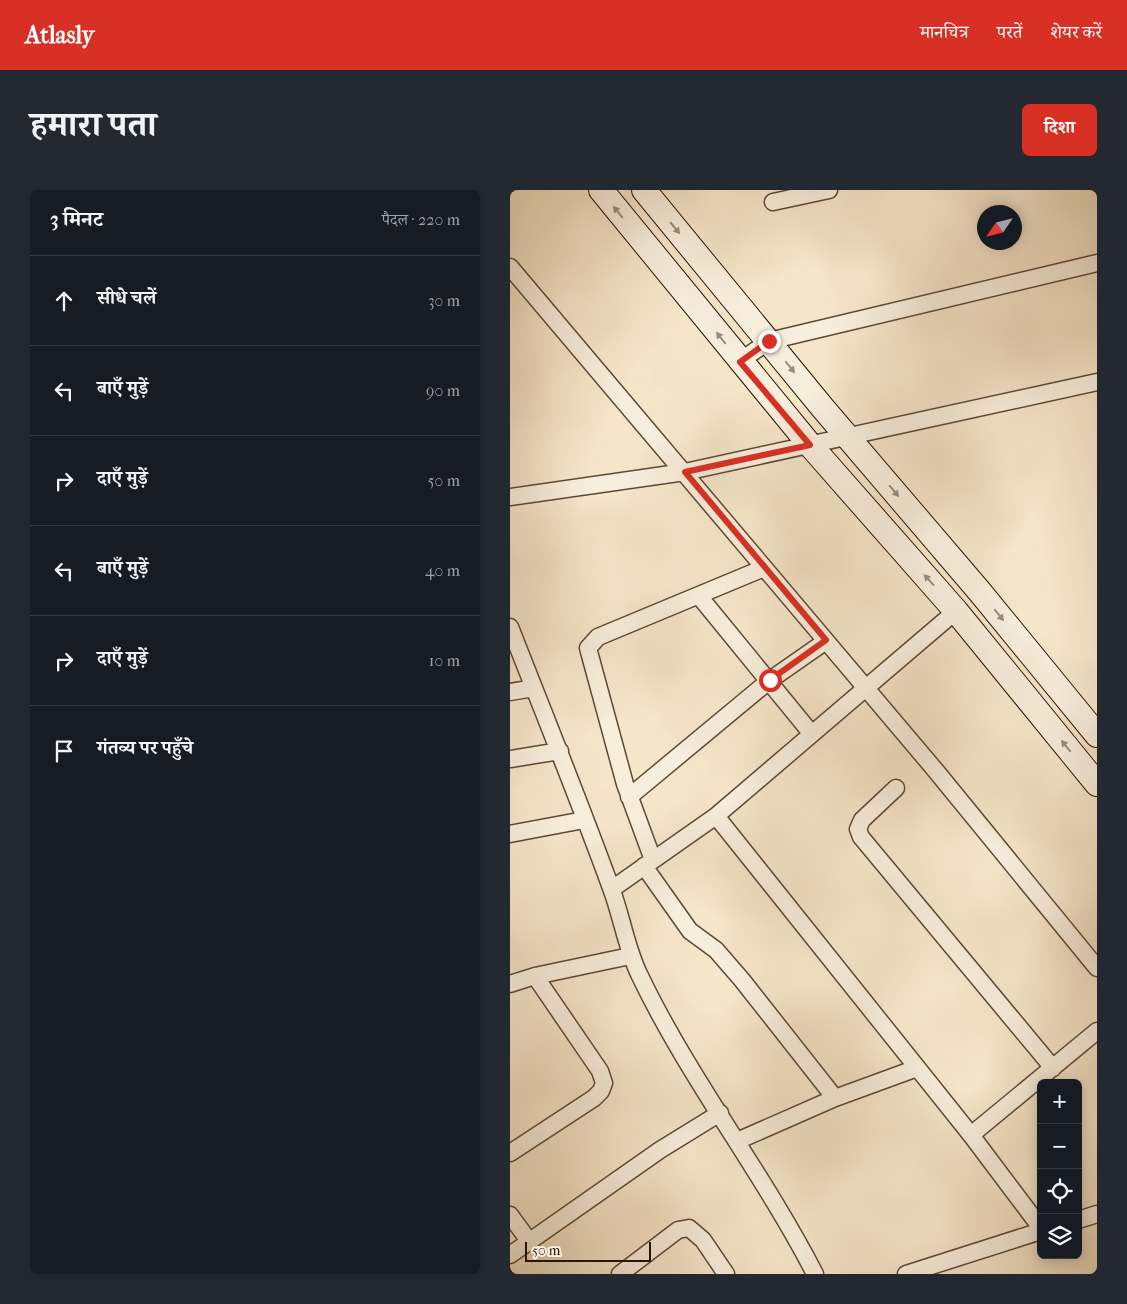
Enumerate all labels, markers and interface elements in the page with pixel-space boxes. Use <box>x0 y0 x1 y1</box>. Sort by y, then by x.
text: Atlasly <box>25 21 94 49</box>
text: मानचित्र <box>920 22 969 43</box>
text: परतें <box>997 22 1022 43</box>
text: शेयर करें <box>1050 22 1102 43</box>
text: हमारा पता <box>30 104 157 145</box>
button: दिशा <box>1022 104 1097 156</box>
north arrow <box>977 205 1022 250</box>
one-way arrow <box>613 206 624 219</box>
text: 3 मिनट <box>50 207 103 231</box>
text: पैदल · 220 m <box>382 210 460 229</box>
one-way arrow <box>670 221 681 234</box>
icon: ahead <box>50 287 78 315</box>
text: सीधे चलें <box>97 287 156 309</box>
text: 30 m <box>428 291 460 310</box>
route end <box>758 330 781 353</box>
one-way arrow <box>715 331 726 344</box>
one-way arrow <box>784 360 795 373</box>
icon: left <box>50 377 78 405</box>
text: बाएँ मुड़ें <box>97 377 148 399</box>
text: 90 m <box>426 381 460 400</box>
icon: right <box>50 467 78 495</box>
text: दाएँ मुड़ें <box>97 467 148 489</box>
text: 50 m <box>428 471 460 490</box>
one-way arrow <box>888 485 899 497</box>
icon: left <box>50 557 78 585</box>
text: बाएँ मुड़ें <box>97 557 148 579</box>
text: 40 m <box>425 561 460 580</box>
one-way arrow <box>923 575 935 587</box>
one-way arrow <box>993 608 1004 621</box>
icon: right <box>50 647 78 675</box>
text: दाएँ मुड़ें <box>97 647 148 669</box>
text: 10 m <box>429 651 460 670</box>
route start <box>759 669 782 692</box>
icon: arrive <box>50 737 78 765</box>
text: गंतव्य पर पहुँचे <box>97 737 193 759</box>
one-way arrow <box>1061 740 1072 753</box>
map controls <box>1037 1079 1082 1259</box>
button: + <box>1037 1079 1082 1124</box>
button: − <box>1037 1124 1082 1169</box>
button: locate <box>1037 1169 1082 1214</box>
button: layers <box>1037 1214 1082 1259</box>
scale bar <box>525 1239 651 1262</box>
text: 50 m <box>532 1242 560 1259</box>

